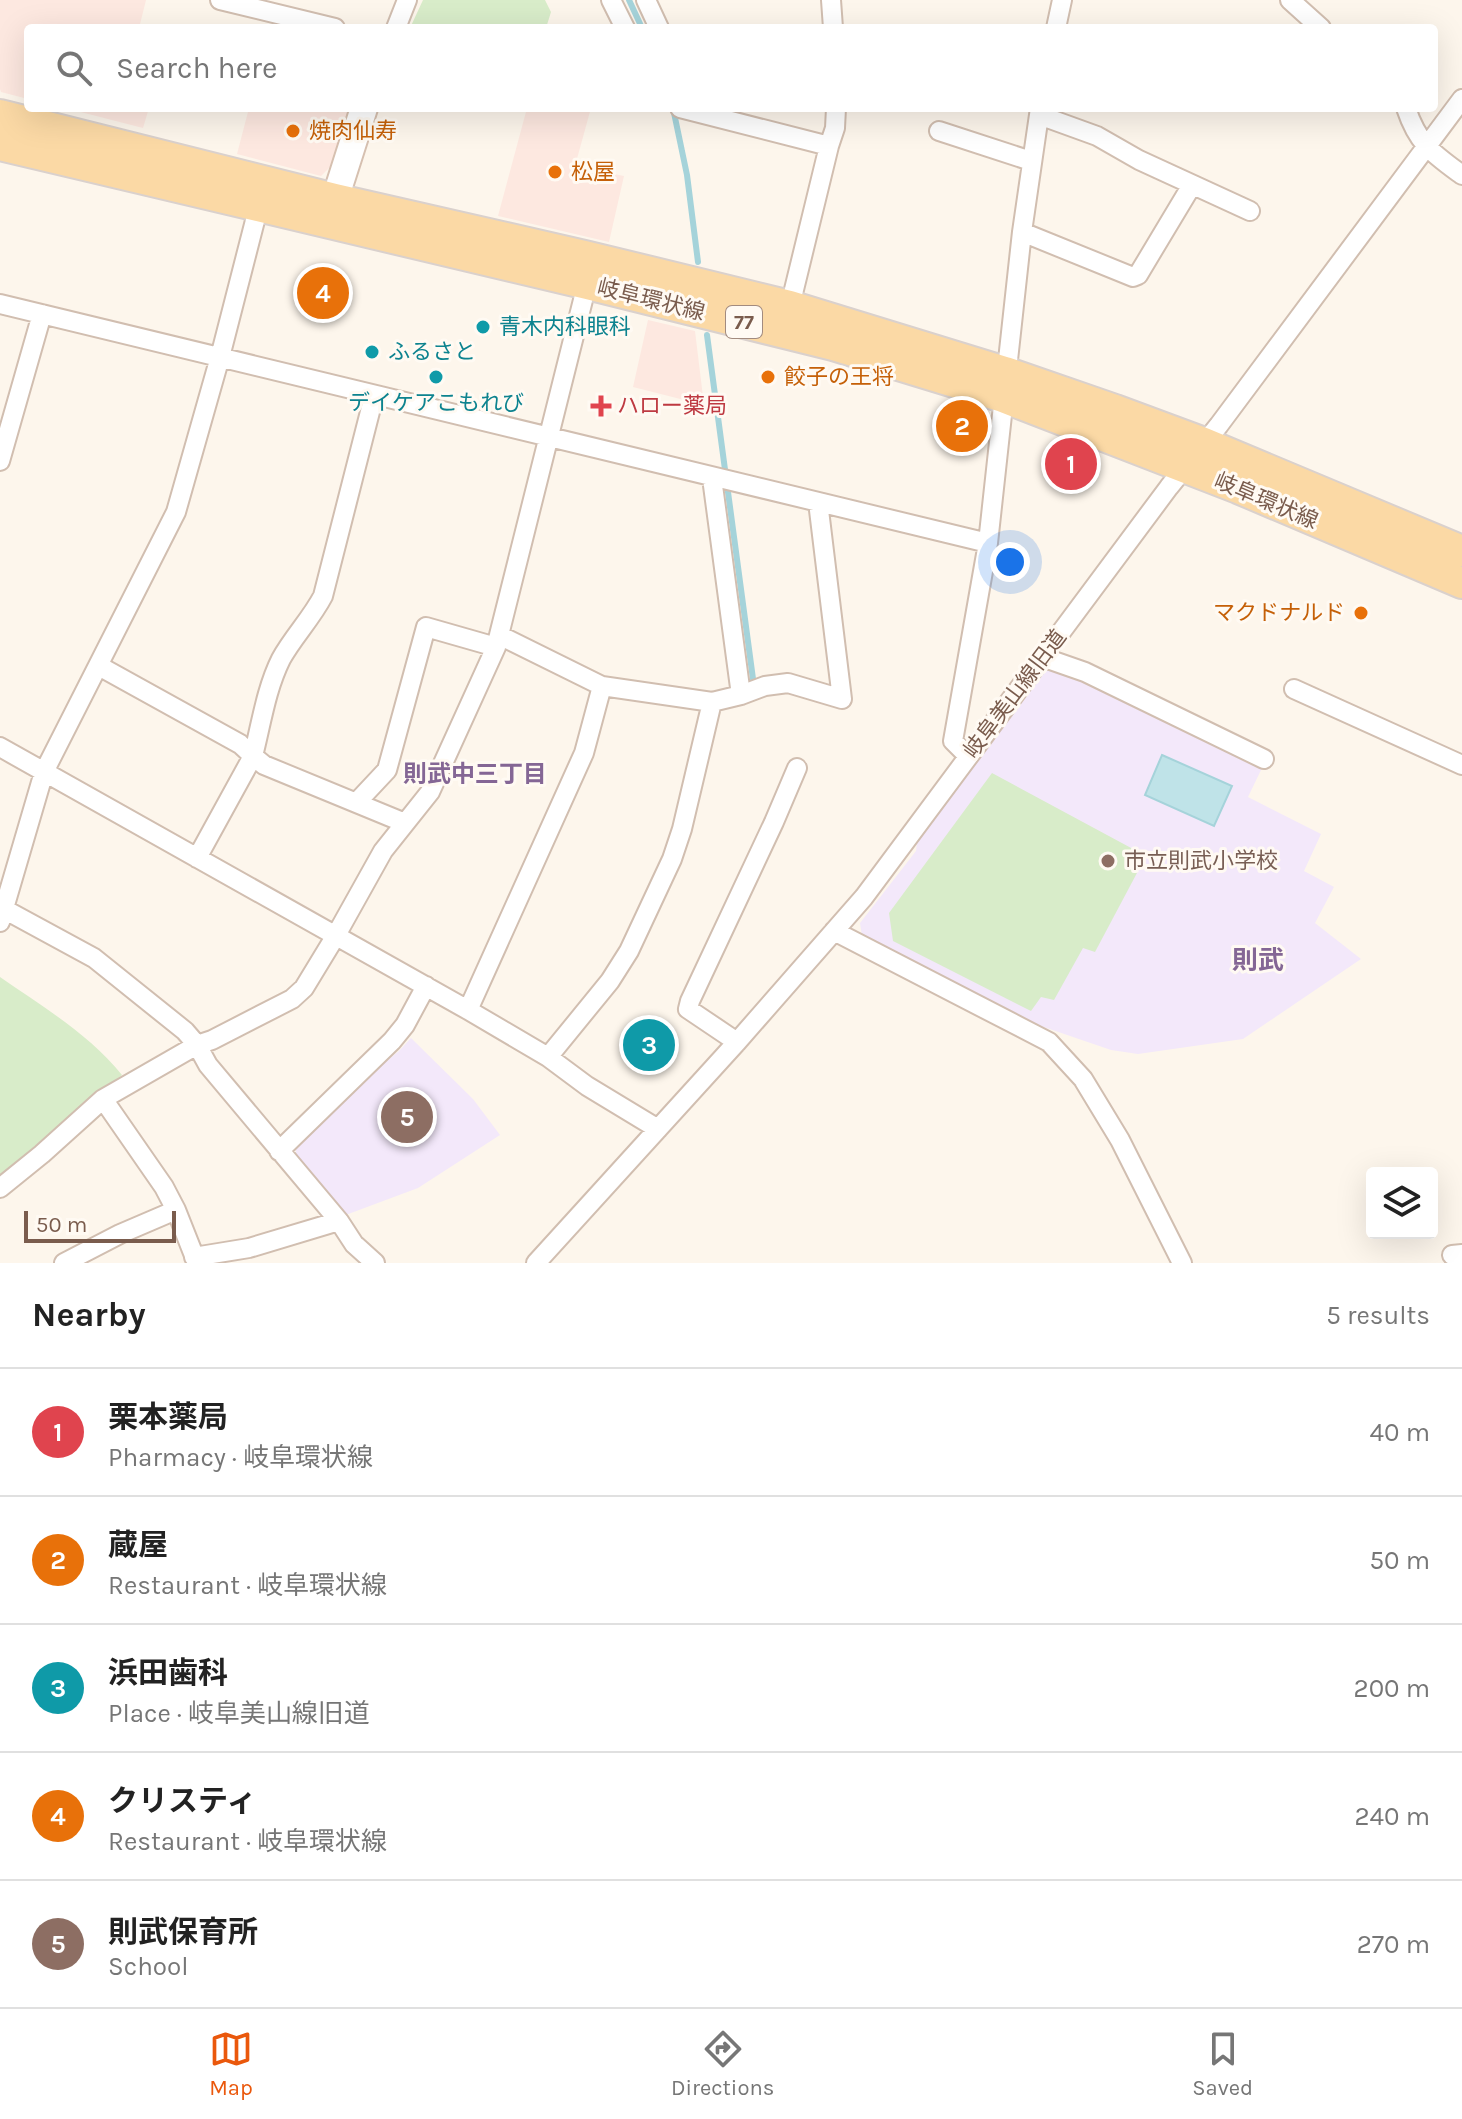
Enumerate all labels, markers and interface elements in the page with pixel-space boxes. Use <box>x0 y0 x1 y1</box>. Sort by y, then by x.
search box <box>24 24 1438 112</box>
icon: search <box>52 46 96 90</box>
text: Search here <box>116 50 277 86</box>
place label: 焼肉仙寿 <box>309 118 397 144</box>
marker: 焼肉仙寿 <box>284 122 302 140</box>
place label: 松屋 <box>571 159 615 185</box>
marker: 松屋 <box>546 163 564 181</box>
pin: 4 <box>297 263 349 323</box>
street label: 岐阜環状線 <box>594 274 708 326</box>
road number: 77 <box>726 306 762 338</box>
place label: 青木内科眼科 <box>499 314 631 340</box>
marker: 青木内科眼科 <box>474 318 492 336</box>
place label: ふるさと <box>388 339 476 365</box>
marker: ふるさと <box>363 343 381 361</box>
place label: 餃子の王将 <box>784 364 894 390</box>
marker: デイケアこもれび <box>427 368 445 386</box>
marker: 餃子の王将 <box>759 368 777 386</box>
place label: デイケアこもれび <box>348 390 524 416</box>
place label: ハロー薬局 <box>617 393 727 419</box>
pin: 2 <box>936 396 988 456</box>
marker: ハロー薬局 <box>592 397 610 415</box>
pin: 1 <box>1045 434 1097 494</box>
street label: 岐阜環状線 <box>1210 468 1322 534</box>
your location <box>990 542 1030 582</box>
place label: マクドナルド <box>1213 600 1345 626</box>
marker: マクドナルド <box>1352 604 1370 622</box>
street label: 岐阜美山線旧道 <box>958 625 1072 763</box>
district label: 則武中三丁目 <box>403 760 547 788</box>
place label: 市立則武小学校 <box>1124 848 1278 874</box>
marker: 市立則武小学校 <box>1099 852 1117 870</box>
district label: 則武 <box>1232 945 1284 976</box>
pin: 3 <box>623 1015 675 1075</box>
pin: 5 <box>381 1087 433 1147</box>
map controls <box>1366 1167 1438 1239</box>
button: layers <box>1366 1167 1438 1239</box>
scale bar <box>24 1207 176 1243</box>
text: 50 m <box>36 1212 87 1238</box>
text: Nearby <box>32 1295 146 1335</box>
text: 5 results <box>1326 1300 1430 1331</box>
text: 栗本薬局 <box>108 1399 228 1435</box>
text: 1 <box>53 1417 63 1448</box>
text: 40 m <box>1370 1417 1430 1448</box>
text: Pharmacy · 岐阜環状線 <box>108 1442 373 1473</box>
text: 蔵屋 <box>108 1527 168 1563</box>
text: 2 <box>50 1545 66 1576</box>
text: 50 m <box>1369 1545 1430 1576</box>
text: Restaurant · 岐阜環状線 <box>108 1570 387 1601</box>
text: 浜田歯科 <box>108 1655 228 1691</box>
text: 3 <box>50 1673 66 1704</box>
text: 200 m <box>1354 1673 1430 1704</box>
text: Place · 岐阜美山線旧道 <box>108 1698 370 1729</box>
text: クリスティ <box>108 1783 256 1819</box>
text: 4 <box>50 1801 66 1832</box>
text: 240 m <box>1354 1801 1430 1832</box>
text: Restaurant · 岐阜環状線 <box>108 1826 387 1857</box>
text: 則武保育所 <box>108 1914 258 1950</box>
text: 5 <box>50 1929 66 1960</box>
text: 270 m <box>1357 1929 1430 1960</box>
text: School <box>108 1951 189 1982</box>
tab: Map <box>209 2027 253 2101</box>
tab: Directions <box>671 2027 774 2101</box>
tab: Saved <box>1192 2027 1253 2101</box>

